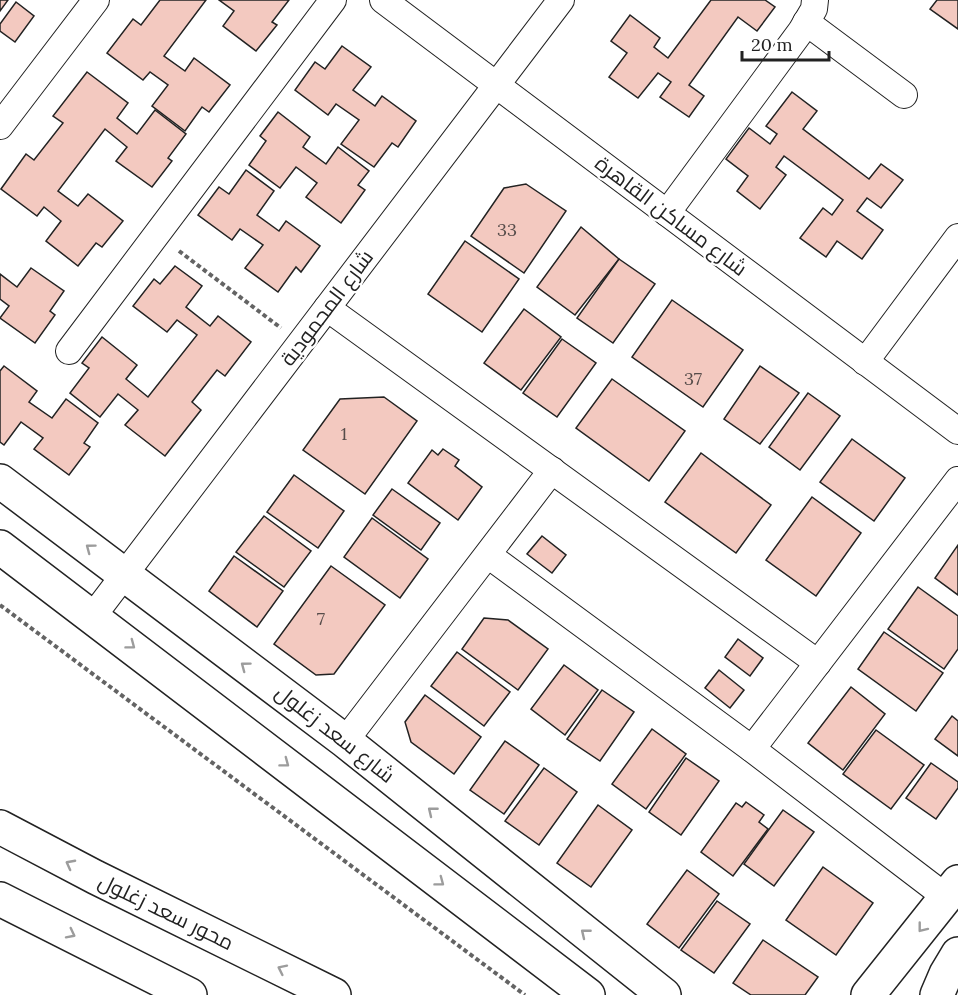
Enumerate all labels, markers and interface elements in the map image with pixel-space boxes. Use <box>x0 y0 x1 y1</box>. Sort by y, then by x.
scale bar <box>742 24 829 62</box>
text: 20 m <box>751 33 793 56</box>
street label: شارع مساكن القاهرة <box>589 150 753 282</box>
house number: 33 <box>497 218 517 241</box>
street label: شارع المحمودية <box>274 244 380 372</box>
house number: 37 <box>684 367 702 390</box>
house number: 1 <box>341 422 347 445</box>
one-way arrow <box>86 544 97 555</box>
house number: 7 <box>317 607 325 630</box>
one-way arrow <box>124 637 135 648</box>
one-way arrow <box>241 662 252 673</box>
street label: شارع سعد زغلول <box>270 679 400 789</box>
one-way arrow <box>279 756 290 767</box>
one-way arrow <box>428 808 439 819</box>
one-way arrow <box>65 859 76 871</box>
street label: محور سعد زغلول <box>94 867 238 956</box>
one-way arrow <box>434 875 445 886</box>
one-way arrow <box>918 921 929 932</box>
one-way arrow <box>65 927 76 939</box>
one-way arrow <box>581 929 592 940</box>
one-way arrow <box>277 964 288 976</box>

